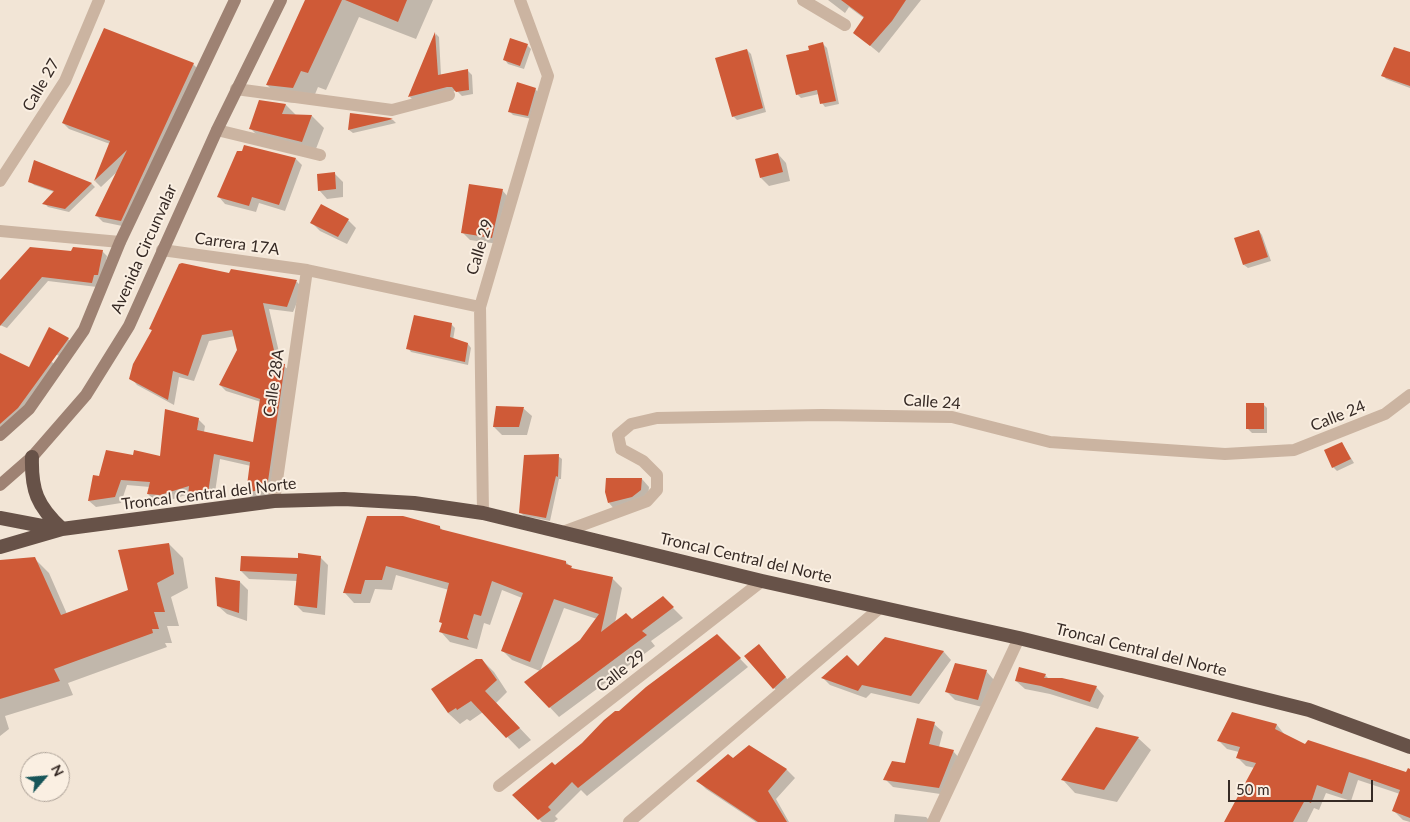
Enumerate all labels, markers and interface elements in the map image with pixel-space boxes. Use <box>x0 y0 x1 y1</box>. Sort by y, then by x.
street label: Calle 27 <box>18 55 64 115</box>
street label: Avenida Circunvalar <box>107 181 181 317</box>
street label: Calle 29 <box>462 217 498 277</box>
street label: Carrera 17A <box>193 229 281 259</box>
street label: Calle 28A <box>260 348 288 418</box>
street label: Calle 24 <box>903 390 961 414</box>
street label: Calle 24 <box>1308 396 1368 436</box>
street label: Troncal Central del Norte <box>120 474 298 514</box>
street label: Troncal Central del Norte <box>658 529 834 587</box>
street label: Troncal Central del Norte <box>1053 619 1229 681</box>
street label: Calle 29 <box>593 646 649 696</box>
north arrow <box>20 752 70 802</box>
text: N <box>48 762 68 779</box>
scale bar <box>1230 770 1375 802</box>
text: 50 m <box>1236 780 1270 798</box>

